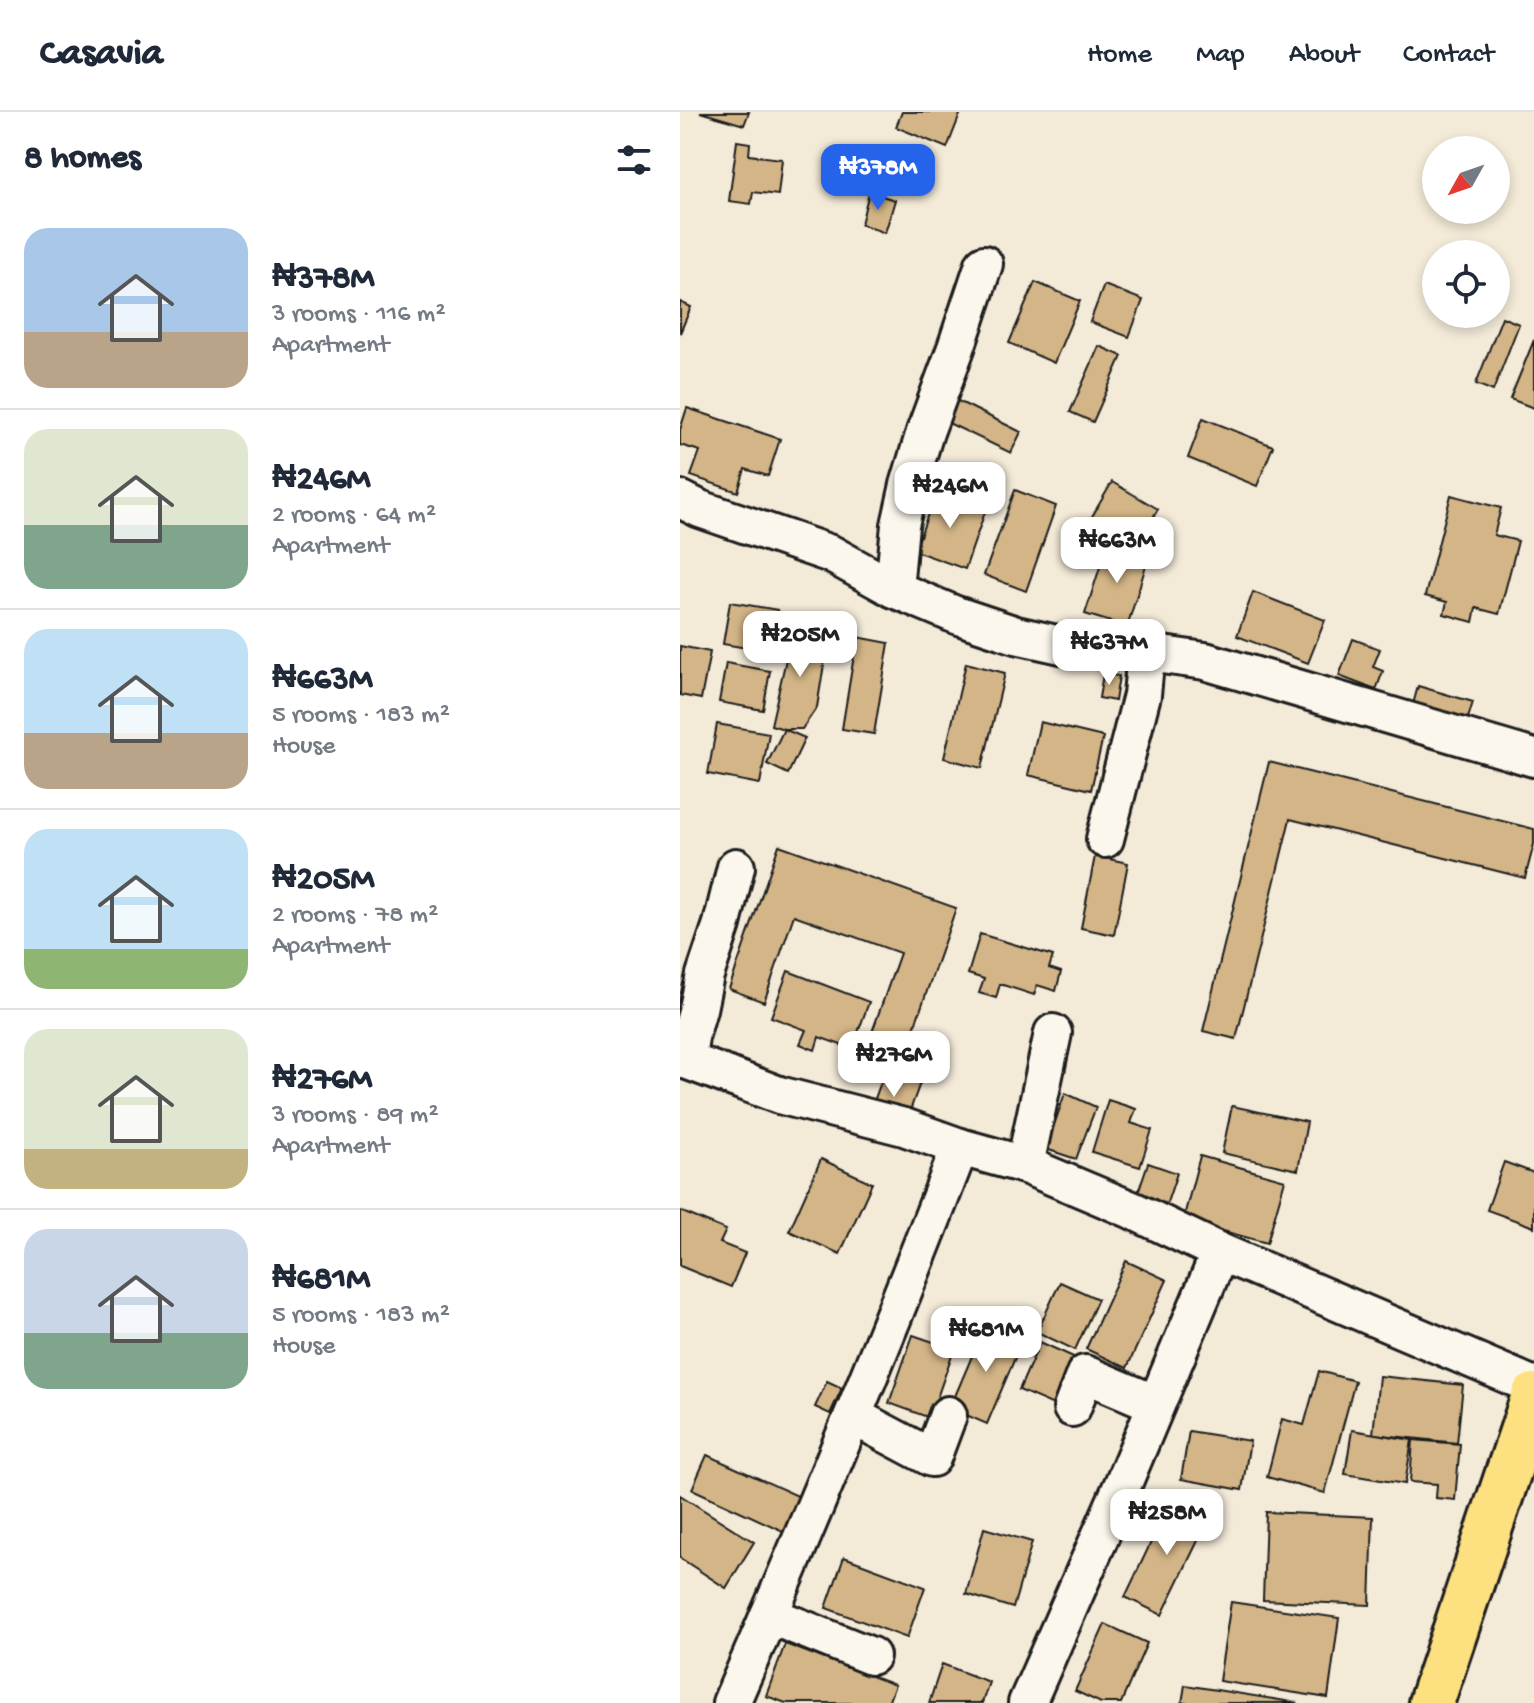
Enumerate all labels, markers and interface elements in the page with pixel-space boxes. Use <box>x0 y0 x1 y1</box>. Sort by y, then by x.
text: Casavia <box>40 33 163 77</box>
text: Home <box>1087 39 1152 72</box>
text: Map <box>1196 39 1245 72</box>
text: About <box>1289 39 1359 72</box>
text: Contact <box>1403 39 1494 72</box>
north arrow <box>1422 136 1510 224</box>
map controls <box>1422 136 1510 328</box>
icon: filters <box>612 138 656 182</box>
text: 8 homes <box>24 140 141 180</box>
pin: ₦378M <box>822 144 934 212</box>
text: ₦378M <box>839 154 917 185</box>
button: locate <box>1422 240 1510 328</box>
icon: home <box>88 260 184 356</box>
text: ₦378M <box>272 260 374 300</box>
text: 3 rooms · 116 m² <box>272 300 445 331</box>
text: Apartment <box>272 331 389 362</box>
icon: home <box>88 461 184 557</box>
text: ₦246M <box>272 461 370 501</box>
pin: ₦246M <box>894 462 1006 530</box>
text: ₦246M <box>912 472 988 503</box>
text: 2 rooms · 64 m² <box>272 501 436 532</box>
pin: ₦663M <box>1061 517 1173 585</box>
text: ₦663M <box>1079 527 1155 558</box>
text: Apartment <box>272 532 389 563</box>
pin: ₦205M <box>744 611 856 679</box>
pin: ₦637M <box>1053 619 1165 687</box>
text: ₦205M <box>761 621 839 652</box>
text: ₦637M <box>1070 629 1148 660</box>
icon: home <box>88 661 184 757</box>
text: ₦663M <box>272 661 372 701</box>
text: 5 rooms · 183 m² <box>272 701 450 732</box>
text: House <box>272 732 336 763</box>
icon: home <box>88 861 184 957</box>
text: ₦205M <box>272 861 374 901</box>
text: 2 rooms · 78 m² <box>272 901 438 932</box>
text: Apartment <box>272 932 389 963</box>
pin: ₦276M <box>838 1031 950 1099</box>
text: ₦276M <box>856 1041 932 1072</box>
icon: home <box>88 1061 184 1157</box>
text: ₦276M <box>272 1061 372 1101</box>
text: 3 rooms · 89 m² <box>272 1101 439 1132</box>
text: Apartment <box>272 1132 389 1163</box>
icon: home <box>88 1261 184 1357</box>
text: ₦681M <box>272 1261 370 1301</box>
text: 5 rooms · 183 m² <box>272 1301 450 1332</box>
pin: ₦681M <box>930 1306 1042 1374</box>
text: ₦681M <box>949 1316 1023 1347</box>
text: House <box>272 1332 336 1363</box>
pin: ₦258M <box>1111 1489 1223 1557</box>
text: ₦258M <box>1128 1499 1206 1530</box>

